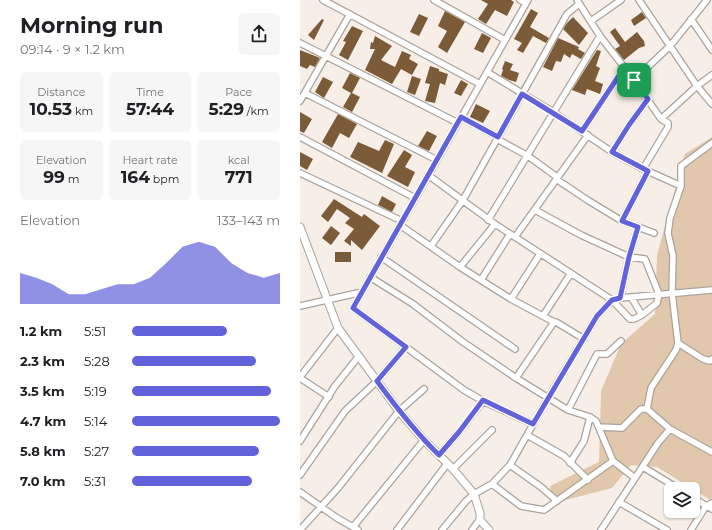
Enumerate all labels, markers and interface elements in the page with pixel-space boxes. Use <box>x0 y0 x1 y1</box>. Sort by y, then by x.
text: Morning run <box>20 12 163 39</box>
button: share <box>238 13 280 55</box>
text: 09:14 · 9 × 1.2 km <box>20 41 125 57</box>
pin <box>617 63 651 97</box>
icon: arrive <box>623 69 645 91</box>
text: Distance <box>37 85 85 99</box>
text: Time <box>136 85 164 99</box>
text: Pace <box>225 85 252 99</box>
text: 10.53 <box>30 99 72 119</box>
text: 57:44 <box>126 99 174 119</box>
text: 5:29 <box>209 99 244 119</box>
text: km <box>72 104 93 118</box>
text: /km <box>244 104 269 118</box>
text: Elevation <box>36 153 87 167</box>
text: Heart rate <box>122 153 178 167</box>
text: kcal <box>228 153 250 167</box>
text: 99 <box>43 167 65 187</box>
text: 164 <box>121 167 150 187</box>
text: 771 <box>225 167 253 187</box>
text: m <box>65 172 79 186</box>
text: bpm <box>150 172 179 186</box>
text: Elevation <box>20 212 80 228</box>
text: 133–143 m <box>217 212 280 228</box>
text: 1.2 km <box>20 323 62 339</box>
text: 5:51 <box>84 323 106 339</box>
text: 2.3 km <box>20 353 65 369</box>
text: 5:28 <box>84 353 110 369</box>
text: 3.5 km <box>20 383 65 399</box>
text: 5:19 <box>84 383 107 399</box>
text: 4.7 km <box>20 413 66 429</box>
text: 5:14 <box>84 413 107 429</box>
text: 5.8 km <box>20 443 66 459</box>
text: 5:27 <box>84 443 109 459</box>
text: 7.0 km <box>20 473 65 489</box>
text: 5:31 <box>84 473 106 489</box>
map controls <box>664 482 700 518</box>
button: layers <box>664 482 700 518</box>

